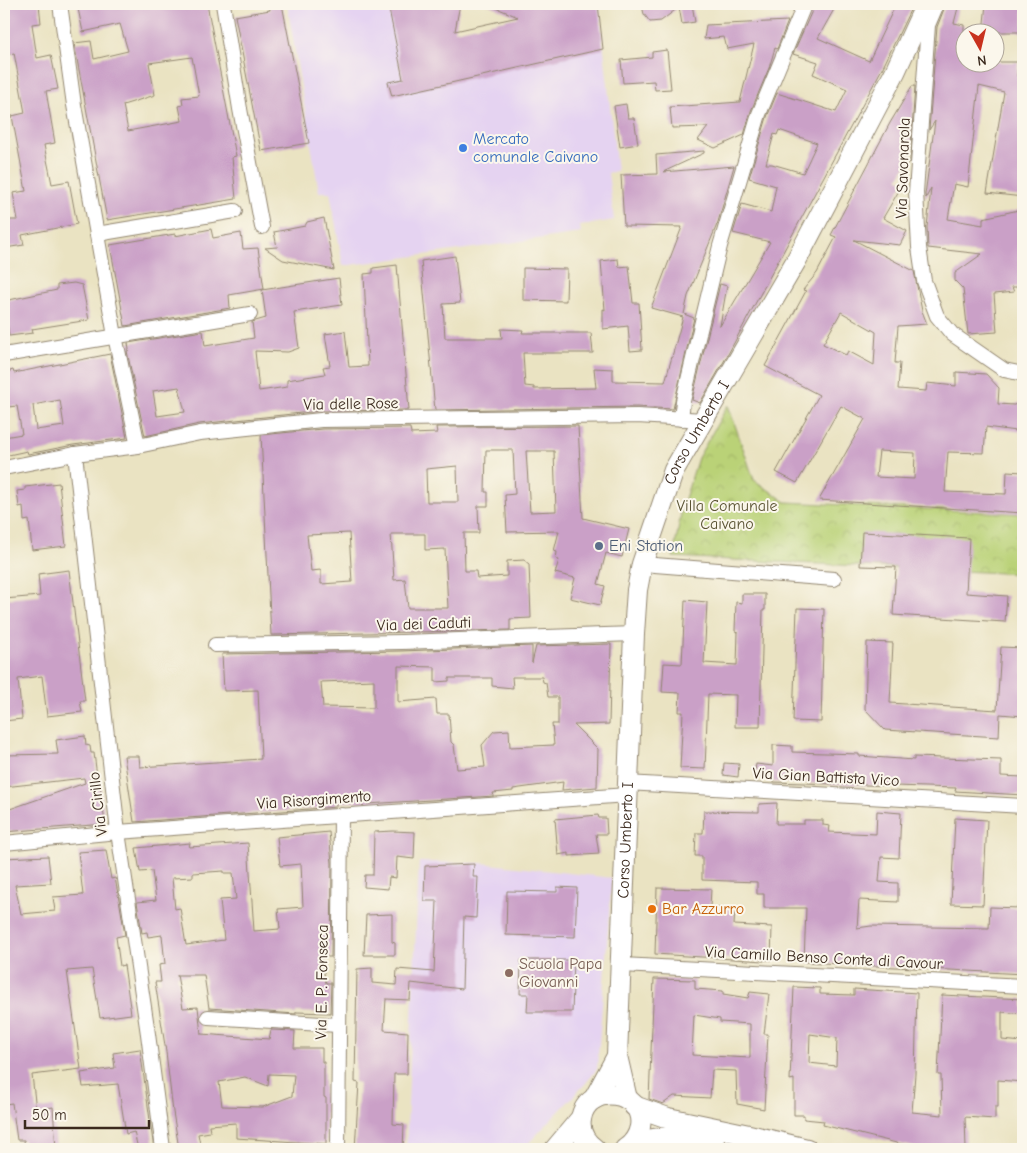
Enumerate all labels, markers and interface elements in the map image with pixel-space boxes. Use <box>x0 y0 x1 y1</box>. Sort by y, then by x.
north arrow <box>954 22 1004 72</box>
text: N <box>976 51 987 69</box>
street label: Via Savonarola <box>892 117 914 219</box>
place label: Mercato comunale Caivano <box>473 130 598 166</box>
marker: Mercato comunale Caivano <box>457 142 469 154</box>
street label: Corso Umberto I <box>661 377 733 487</box>
street label: Via delle Rose <box>303 394 399 414</box>
park label: Villa Comunale Caivano <box>676 497 778 533</box>
place label: Eni Station <box>609 537 683 555</box>
marker: Eni Station <box>593 540 605 552</box>
street label: Via dei Caduti <box>377 613 471 635</box>
street label: Via Gian Battista Vico <box>752 764 900 790</box>
street label: Via Cirillo <box>85 771 111 837</box>
street label: Corso Umberto I <box>614 782 637 899</box>
street label: Via Risorgimento <box>256 787 372 813</box>
place label: Bar Azzurro <box>662 900 744 918</box>
marker: Bar Azzurro <box>646 903 658 915</box>
street label: Via E. P. Fonseca <box>312 924 332 1040</box>
street label: Via Camillo Benso Conte di Cavour <box>705 943 944 973</box>
place label: Scuola Papa Giovanni <box>519 955 603 991</box>
marker: Scuola Papa Giovanni <box>503 967 515 979</box>
scale bar <box>25 1098 149 1130</box>
text: 50 m <box>32 1106 67 1124</box>

